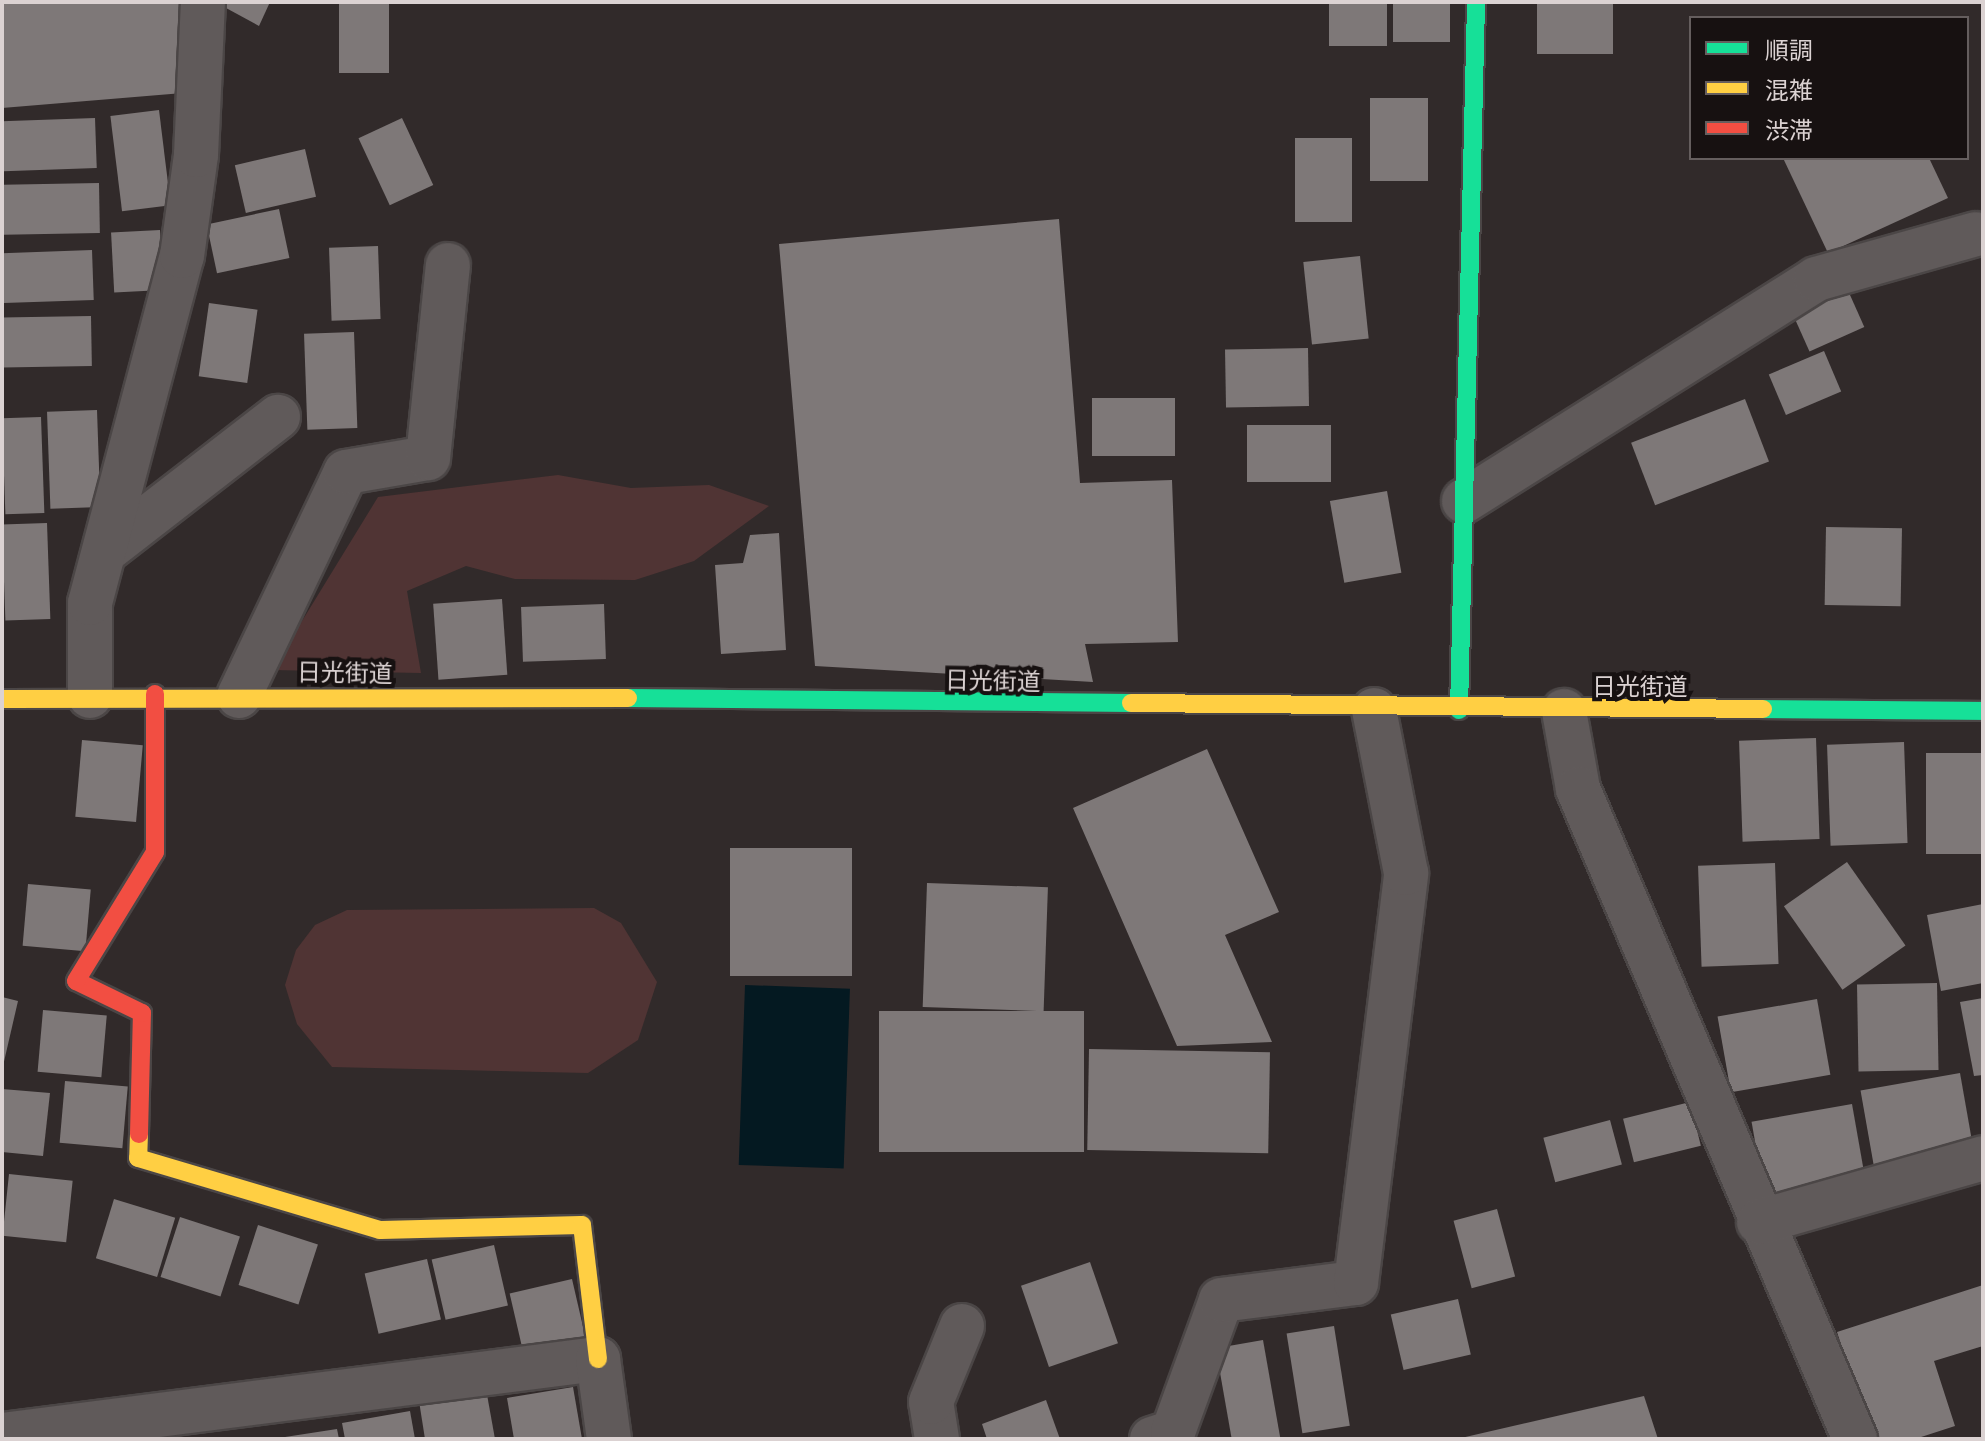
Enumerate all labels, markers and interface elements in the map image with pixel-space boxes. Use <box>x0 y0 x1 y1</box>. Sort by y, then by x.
legend <box>1689 16 1969 160</box>
text: 順調 <box>1765 37 1813 64</box>
text: 混雑 <box>1765 77 1813 104</box>
text: 渋滞 <box>1765 117 1813 144</box>
street label: 日光街道 <box>297 658 393 688</box>
street label: 日光街道 <box>945 666 1041 696</box>
street label: 日光街道 <box>1592 673 1688 701</box>

